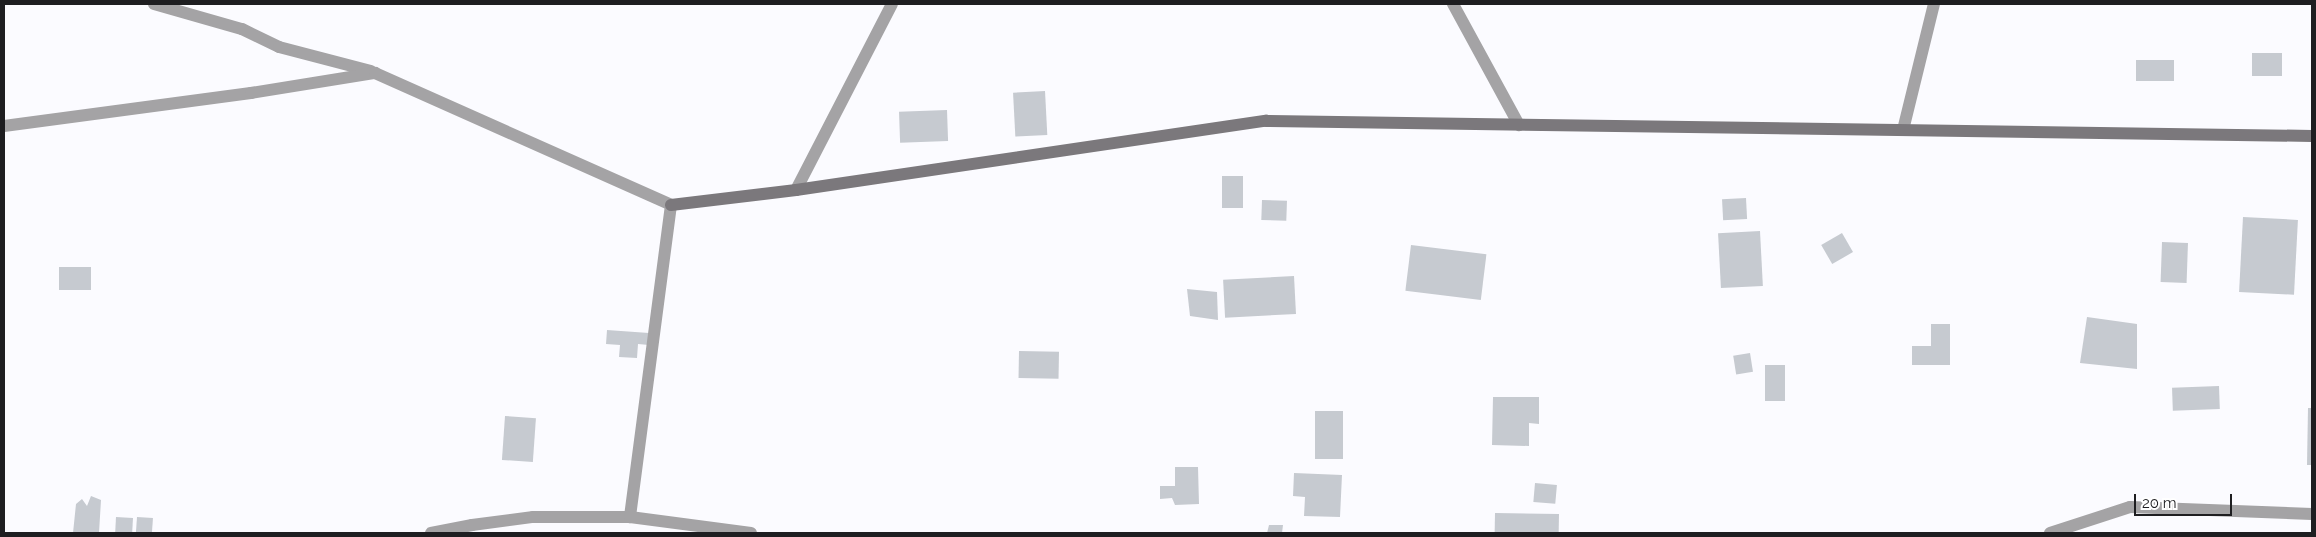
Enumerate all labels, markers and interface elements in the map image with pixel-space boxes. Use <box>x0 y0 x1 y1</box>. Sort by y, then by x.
scale bar <box>2136 484 2234 516</box>
text: 20 m <box>2142 494 2177 512</box>

